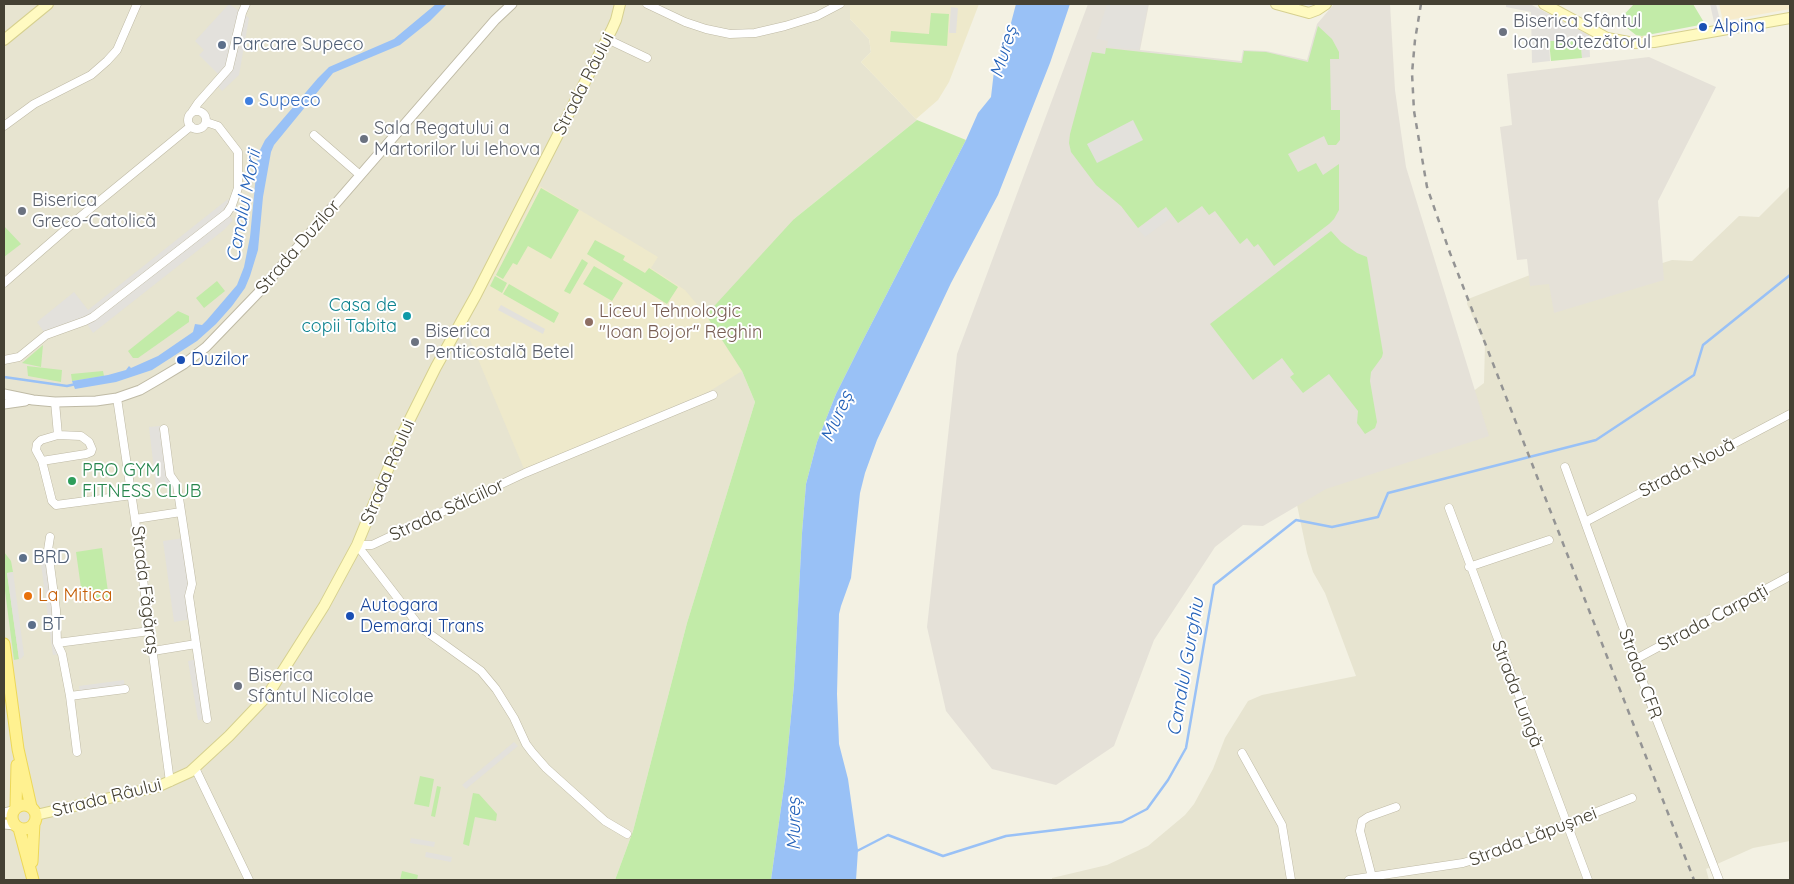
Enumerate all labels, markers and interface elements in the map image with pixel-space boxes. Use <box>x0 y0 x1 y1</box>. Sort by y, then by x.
place label: Biserica Sfântul Ioan Botezătorul <box>1513 11 1651 54</box>
place label: Alpina <box>1713 16 1765 38</box>
marker: Alpina <box>1697 21 1709 33</box>
water label: Mureș <box>985 23 1023 81</box>
marker: Biserica Sfântul Ioan Botezătorul <box>1497 26 1509 38</box>
street label: Strada Râului <box>549 29 619 139</box>
place label: Parcare Supeco <box>232 34 364 56</box>
marker: Parcare Supeco <box>216 39 228 51</box>
place label: Supeco <box>259 90 321 112</box>
marker: Supeco <box>243 95 255 107</box>
place label: Sala Regatului a Martorilor lui Iehova <box>374 118 540 160</box>
marker: Sala Regatului a Martorilor lui Iehova <box>358 133 370 145</box>
water label: Canalul Morii <box>222 148 266 264</box>
place label: Biserica Greco-Catolică <box>32 190 156 232</box>
street label: Strada Duzilor <box>251 195 345 299</box>
marker: Biserica Greco-Catolică <box>16 205 28 217</box>
place label: Casa de copii Tabita <box>302 295 397 338</box>
place label: Liceul Tehnologic "Ioan Bojor" Reghin <box>599 301 762 344</box>
marker: Casa de copii Tabita <box>401 310 413 322</box>
marker: Liceul Tehnologic "Ioan Bojor" Reghin <box>583 316 595 328</box>
place label: Biserica Penticostală Betel <box>425 321 574 364</box>
marker: Biserica Penticostală Betel <box>409 336 421 348</box>
place label: Duzilor <box>191 349 248 371</box>
marker: Duzilor <box>175 354 187 366</box>
water label: Mureș <box>816 388 858 446</box>
street label: Strada Râului <box>356 416 420 528</box>
street label: Strada Nouă <box>1635 434 1739 502</box>
place label: PRO GYM FITNESS CLUB <box>82 460 202 502</box>
street label: Strada Sălciilor <box>386 474 508 546</box>
marker: PRO GYM FITNESS CLUB <box>66 475 78 487</box>
street label: Strada Făgăraș <box>126 524 164 656</box>
place label: BRD <box>33 547 70 569</box>
marker: BRD <box>17 552 29 564</box>
street label: Strada Carpați <box>1654 580 1772 656</box>
place label: La Mitica <box>38 585 112 607</box>
marker: La Mitica <box>22 590 34 602</box>
place label: Autogara Demaraj Trans <box>360 595 484 638</box>
water label: Canalul Gurghiu <box>1163 596 1209 738</box>
marker: Autogara Demaraj Trans <box>344 610 356 622</box>
place label: BT <box>42 614 64 636</box>
marker: BT <box>26 619 38 631</box>
street label: Strada CFR <box>1614 626 1666 722</box>
street label: Strada Lungă <box>1487 637 1547 751</box>
place label: Biserica Sfântul Nicolae <box>248 665 374 708</box>
marker: Biserica Sfântul Nicolae <box>232 680 244 692</box>
street label: Strada Râului <box>50 774 164 822</box>
water label: Mureș <box>783 797 805 851</box>
street label: Strada Lăpușnei <box>1466 803 1600 871</box>

